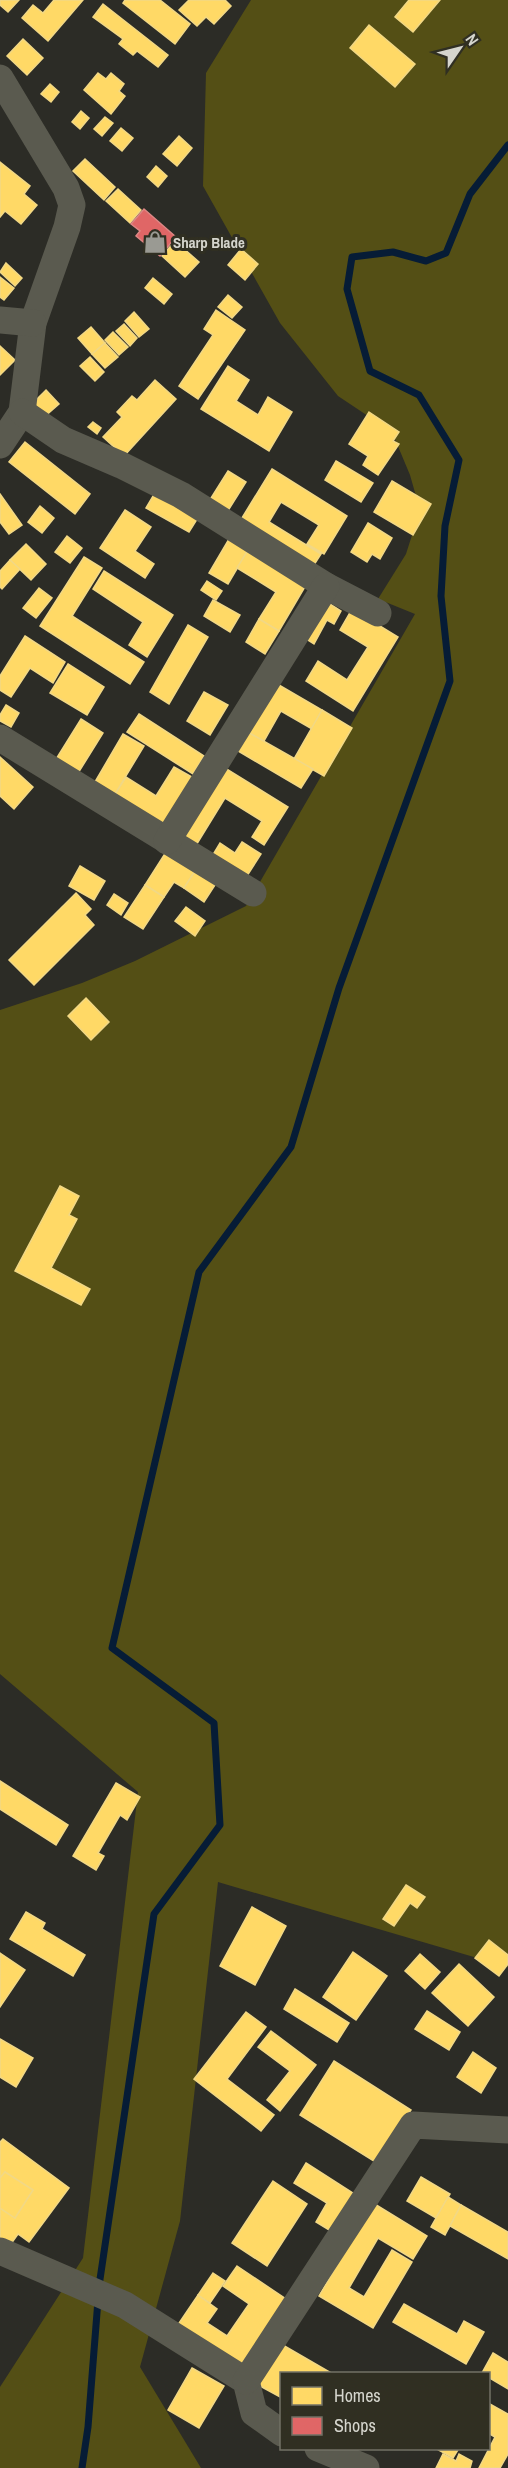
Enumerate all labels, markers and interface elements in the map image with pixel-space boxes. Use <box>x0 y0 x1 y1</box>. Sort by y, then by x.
north arrow <box>430 18 490 78</box>
text: N <box>461 29 484 50</box>
shop icon: Sharp Blade <box>142 229 168 255</box>
place label: Sharp Blade <box>173 232 245 253</box>
legend <box>280 2372 490 2450</box>
text: Homes <box>334 2383 381 2408</box>
text: Shops <box>334 2413 376 2438</box>

